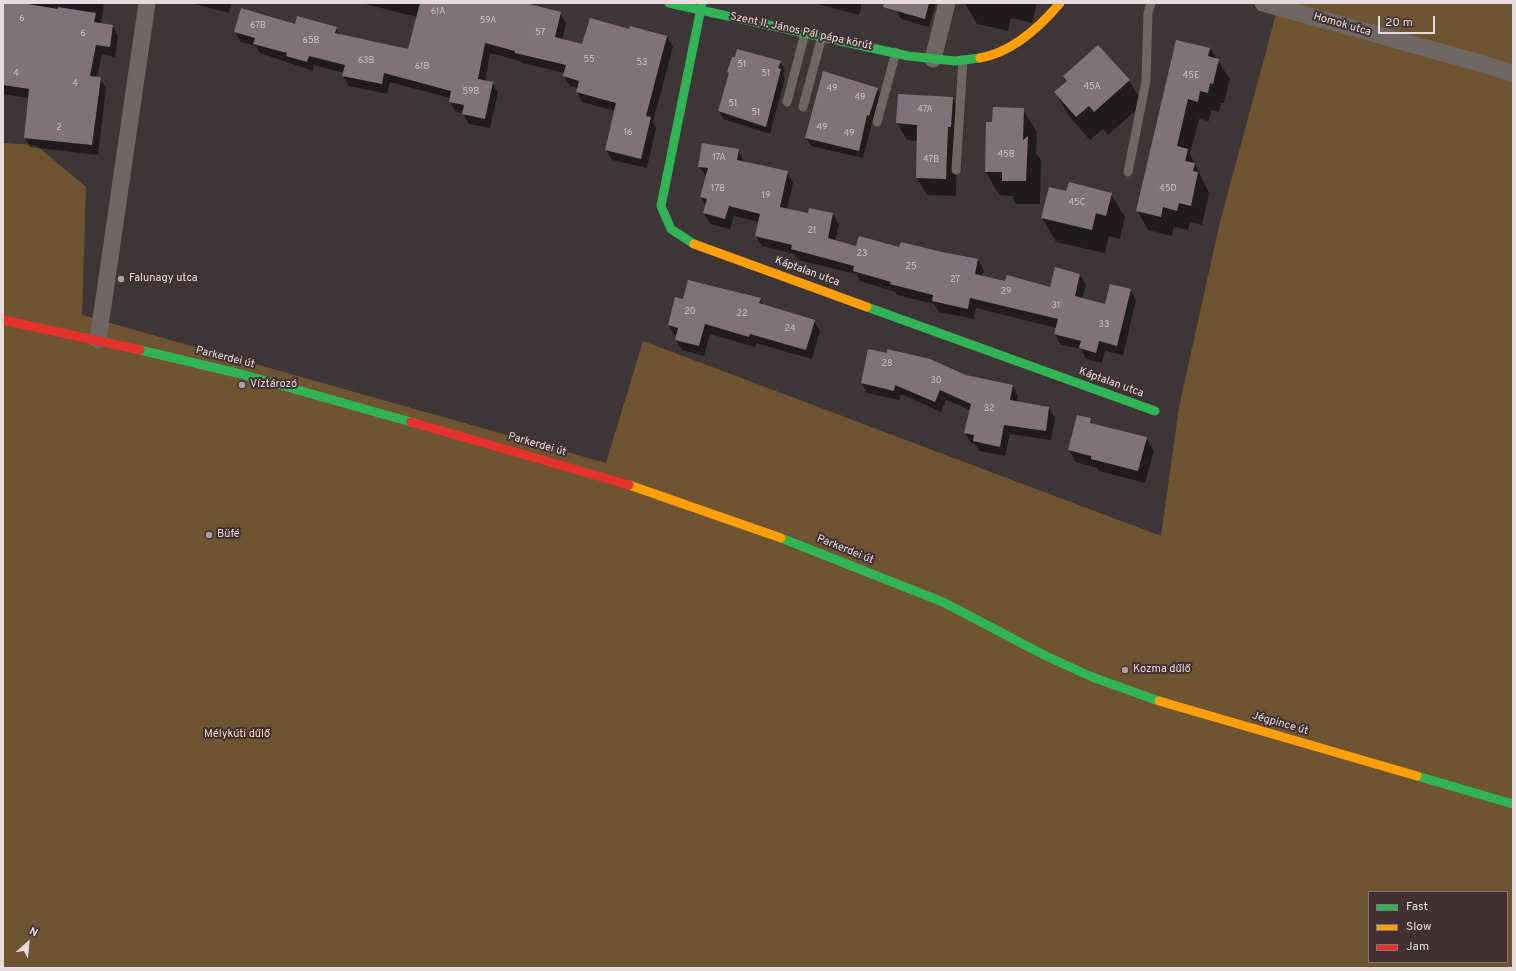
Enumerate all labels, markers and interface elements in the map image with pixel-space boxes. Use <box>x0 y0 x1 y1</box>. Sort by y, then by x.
house number: 61A <box>431 7 445 17</box>
scale bar <box>1380 8 1437 34</box>
street label: Szent II. János Pál pápa körút <box>729 10 873 54</box>
street label: Homok utca <box>1312 10 1372 40</box>
house number: 6 <box>19 14 25 24</box>
text: 20 m <box>1385 15 1413 31</box>
house number: 59A <box>480 16 496 26</box>
house number: 67B <box>250 21 266 31</box>
house number: 57 <box>535 28 545 38</box>
house number: 6 <box>80 29 86 39</box>
house number: 65B <box>303 36 319 46</box>
house number: 55 <box>583 55 595 65</box>
house number: 63B <box>358 56 374 66</box>
house number: 53 <box>636 58 648 68</box>
house number: 51 <box>738 60 746 70</box>
house number: 61B <box>415 62 429 72</box>
house number: 4 <box>13 69 19 79</box>
house number: 51 <box>762 69 770 79</box>
house number: 45E <box>1183 71 1199 81</box>
house number: 4 <box>72 79 78 89</box>
house number: 45A <box>1083 82 1101 92</box>
house number: 49 <box>827 84 837 94</box>
house number: 59B <box>463 87 479 97</box>
house number: 49 <box>855 93 865 103</box>
house number: 51 <box>729 99 737 109</box>
house number: 47A <box>917 105 933 115</box>
house number: 51 <box>752 108 760 118</box>
house number: 2 <box>56 123 62 133</box>
house number: 49 <box>817 123 827 133</box>
house number: 16 <box>624 128 632 138</box>
house number: 49 <box>844 129 854 139</box>
house number: 45B <box>997 150 1015 160</box>
house number: 17A <box>712 153 726 163</box>
house number: 47B <box>923 155 939 165</box>
house number: 17B <box>711 184 725 194</box>
house number: 45D <box>1159 184 1177 194</box>
house number: 19 <box>762 191 770 201</box>
house number: 45C <box>1068 198 1086 208</box>
house number: 21 <box>808 226 816 236</box>
house number: 23 <box>857 249 867 259</box>
street label: Káptalan utca <box>773 254 841 290</box>
house number: 25 <box>905 262 917 272</box>
place label: Falunagy utca <box>129 272 198 286</box>
marker: Falunagy utca <box>116 274 126 284</box>
house number: 27 <box>950 275 960 285</box>
house number: 29 <box>1001 287 1011 297</box>
house number: 31 <box>1052 301 1060 311</box>
house number: 20 <box>684 307 696 317</box>
house number: 22 <box>736 309 748 319</box>
house number: 33 <box>1099 320 1109 330</box>
house number: 24 <box>784 324 796 334</box>
street label: Parkerdei út <box>194 344 256 372</box>
house number: 28 <box>881 359 893 369</box>
street label: Káptalan utca <box>1077 365 1145 401</box>
house number: 30 <box>930 376 942 386</box>
place label: Víztározó <box>250 378 297 392</box>
marker: Víztározó <box>237 380 247 390</box>
house number: 32 <box>984 404 994 414</box>
street label: Parkerdei út <box>506 430 568 460</box>
place label: Büfé <box>217 528 240 542</box>
marker: Büfé <box>204 530 214 540</box>
street label: Parkerdei út <box>815 533 875 567</box>
place label: Kozma dűlő <box>1133 663 1191 677</box>
marker: Kozma dűlő <box>1120 665 1130 675</box>
street label: Jégpince út <box>1250 710 1310 738</box>
park label: Mélykúti dűlő <box>204 728 270 742</box>
legend <box>1368 891 1508 963</box>
text: Fast <box>1406 899 1428 915</box>
text: Slow <box>1406 919 1432 935</box>
north arrow <box>8 923 48 963</box>
text: N <box>27 924 40 940</box>
text: Jam <box>1406 939 1429 955</box>

